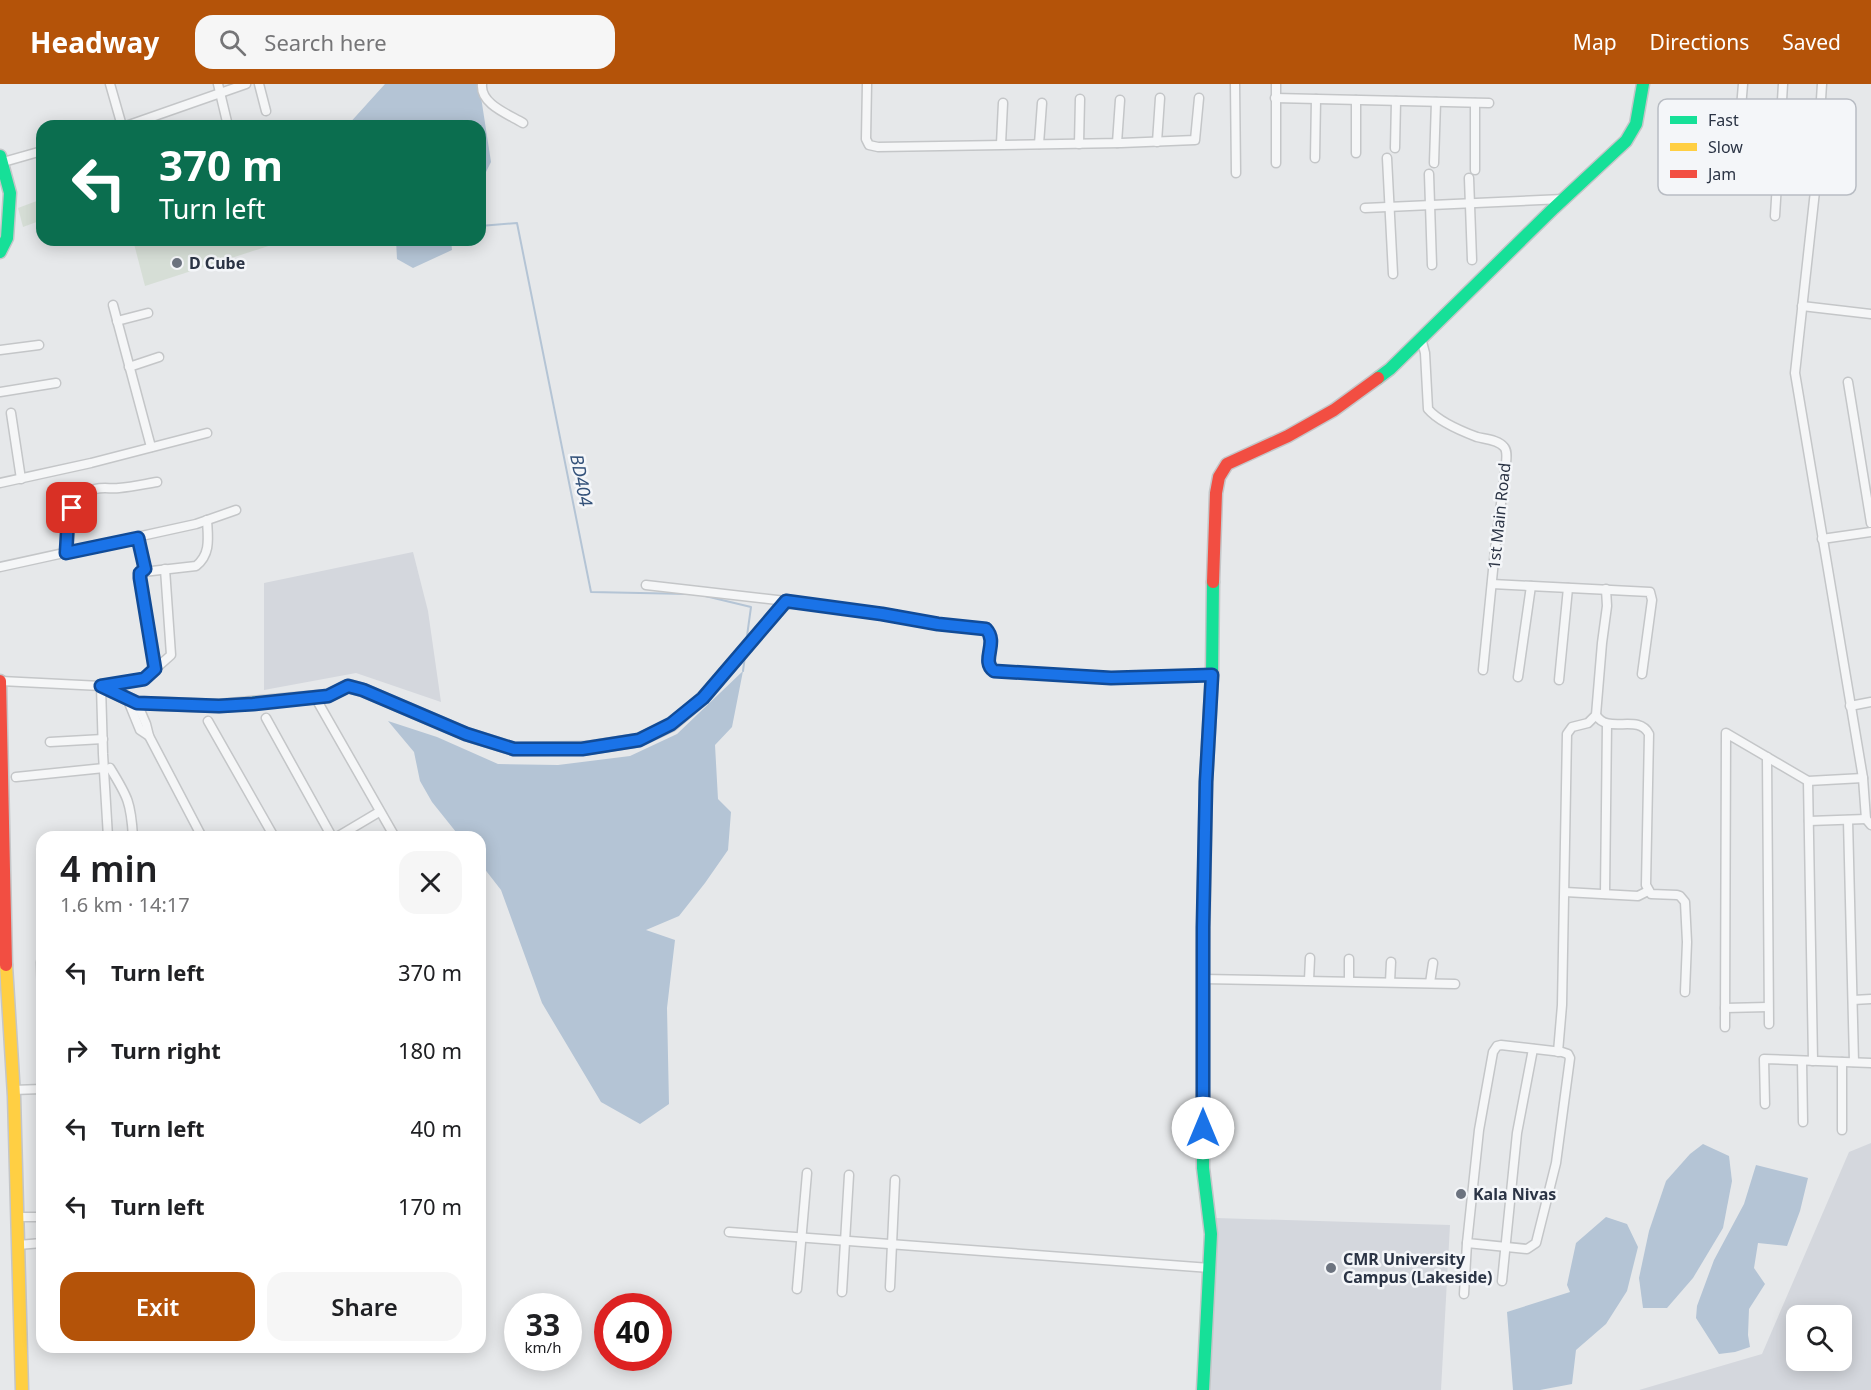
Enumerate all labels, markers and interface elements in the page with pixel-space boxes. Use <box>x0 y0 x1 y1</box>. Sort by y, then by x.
search box <box>195 15 615 69</box>
text: Headway <box>30 23 159 61</box>
icon: search <box>216 26 249 59</box>
text: Search here <box>264 27 387 57</box>
text: Map <box>1573 28 1617 56</box>
text: Directions <box>1650 28 1749 56</box>
text: Saved <box>1782 28 1841 56</box>
legend <box>1658 99 1856 195</box>
text: Fast <box>1708 109 1739 131</box>
text: 370 m <box>159 136 283 193</box>
text: Slow <box>1708 136 1743 158</box>
icon: left <box>60 144 138 222</box>
text: Jam <box>1706 163 1736 185</box>
text: Turn left <box>159 190 265 227</box>
place label: D Cube <box>189 252 245 274</box>
marker: D Cube <box>170 256 184 270</box>
water label: BD404 <box>565 452 599 508</box>
street label: 1st Main Road <box>1482 462 1516 570</box>
pin <box>46 482 97 533</box>
icon: arrive <box>55 491 88 524</box>
text: 4 min <box>60 844 158 893</box>
button: close <box>399 851 462 914</box>
text: 1.6 km · 14:17 <box>60 891 190 918</box>
icon: left <box>60 956 93 989</box>
text: Turn left <box>111 957 205 987</box>
text: 370 m <box>398 957 462 987</box>
icon: right <box>60 1034 93 1067</box>
text: Turn right <box>111 1035 221 1065</box>
text: 180 m <box>398 1035 462 1065</box>
position arrow <box>1171 1096 1235 1160</box>
icon: left <box>60 1112 93 1145</box>
text: Turn left <box>111 1113 205 1143</box>
text: 40 m <box>411 1113 462 1143</box>
place label: Kala Nivas <box>1473 1183 1556 1205</box>
marker: Kala Nivas <box>1454 1187 1468 1201</box>
icon: left <box>60 1190 93 1223</box>
text: Turn left <box>111 1191 205 1221</box>
text: 170 m <box>398 1191 462 1221</box>
place label: CMR University Campus (Lakeside) <box>1343 1248 1493 1288</box>
marker: CMR University Campus (Lakeside) <box>1324 1261 1338 1275</box>
button: Exit <box>60 1272 255 1341</box>
button: Share <box>267 1272 462 1341</box>
speed limit sign: 40 <box>594 1293 672 1371</box>
text: 33 <box>526 1304 560 1345</box>
map controls <box>1786 1305 1852 1371</box>
button: search <box>1786 1305 1852 1371</box>
text: km/h <box>525 1337 561 1357</box>

